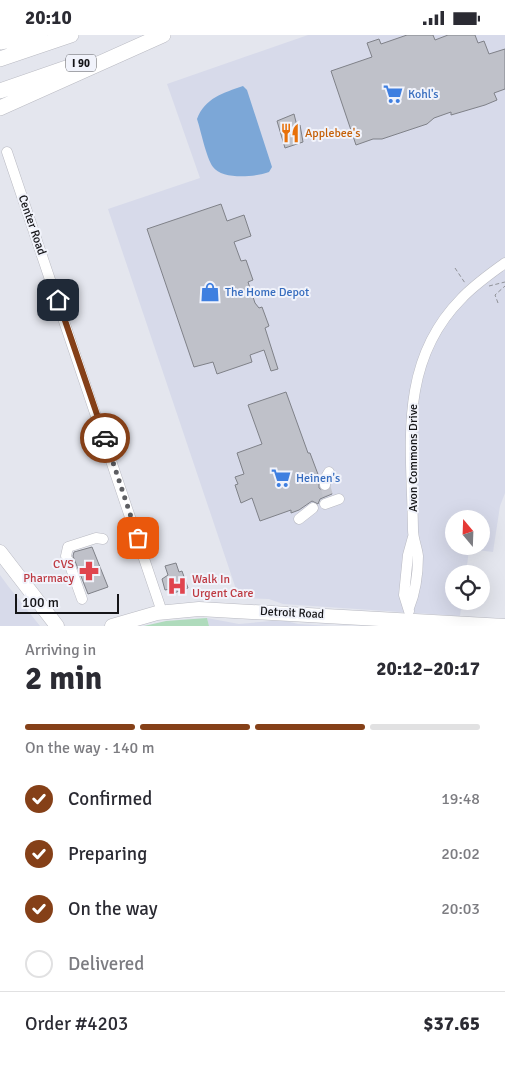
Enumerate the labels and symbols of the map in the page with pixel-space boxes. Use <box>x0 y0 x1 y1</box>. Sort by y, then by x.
road number: I 90 <box>66 54 96 71</box>
supermarket icon: Kohl's <box>382 83 404 105</box>
place label: Kohl's <box>408 87 439 102</box>
restaurant icon: Applebee's <box>279 122 301 144</box>
place label: Applebee's <box>305 126 361 141</box>
street label: Center Road <box>15 193 49 257</box>
pin <box>37 279 79 321</box>
shop icon: The Home Depot <box>199 281 221 303</box>
place label: The Home Depot <box>225 285 309 300</box>
street label: Avon Commons Drive <box>406 404 421 512</box>
courier <box>80 413 130 463</box>
supermarket icon: Heinen's <box>270 467 292 489</box>
place label: Heinen's <box>296 471 340 486</box>
north arrow <box>445 510 490 555</box>
pin <box>117 517 159 559</box>
place label: CVS Pharmacy <box>23 557 74 586</box>
pharmacy icon: CVS Pharmacy <box>78 560 100 582</box>
place label: Walk In Urgent Care <box>192 572 254 601</box>
hospital icon: Walk In Urgent Care <box>166 575 188 597</box>
scale bar <box>15 591 119 614</box>
street label: Detroit Road <box>260 604 324 622</box>

